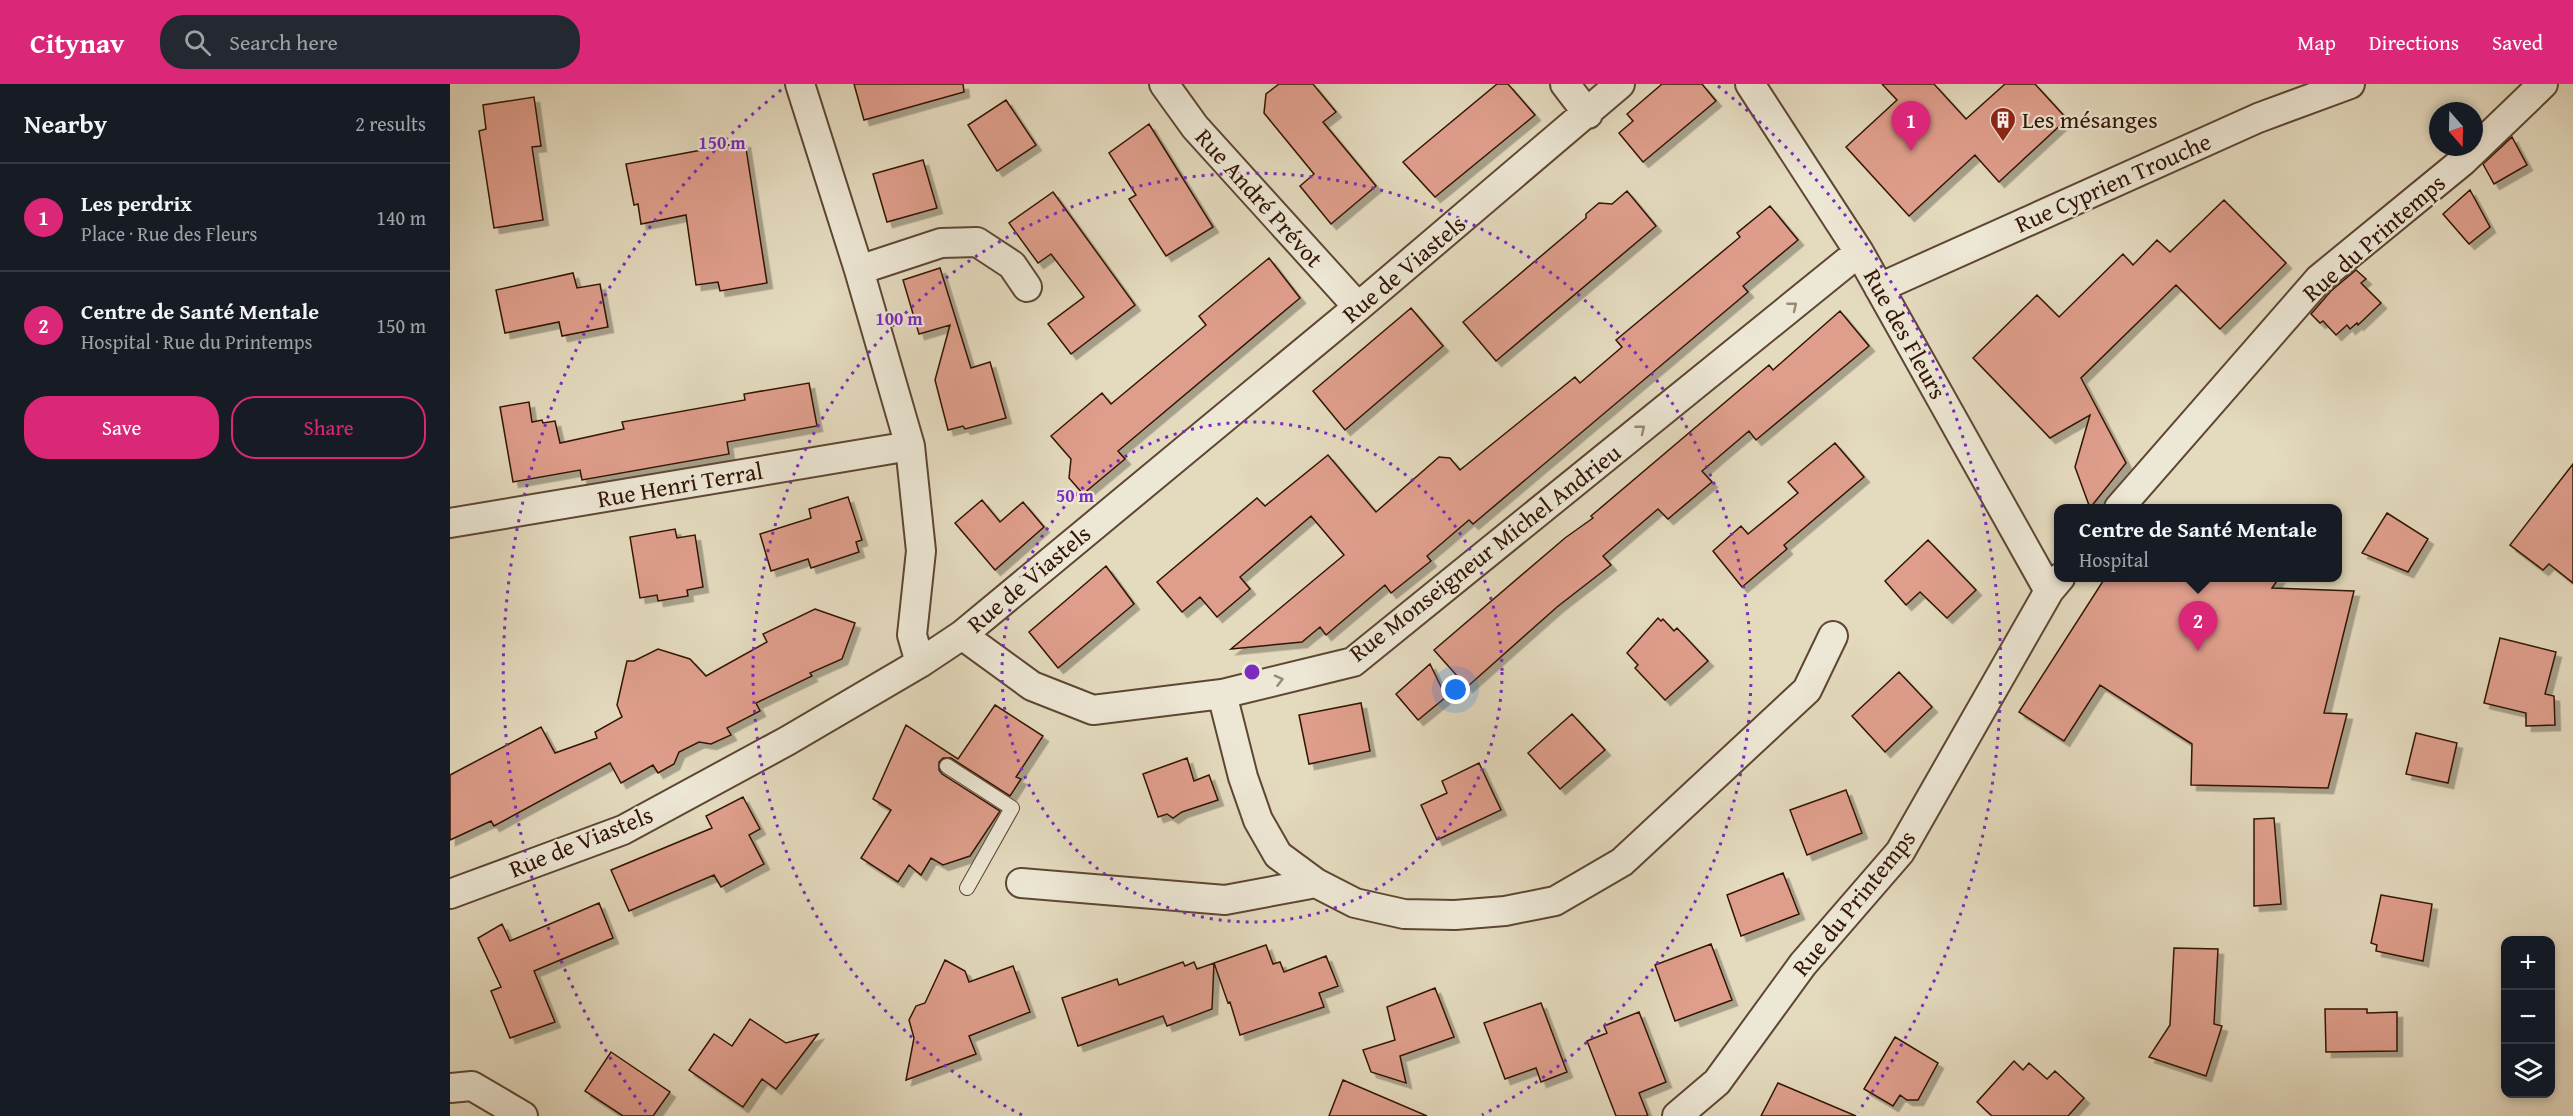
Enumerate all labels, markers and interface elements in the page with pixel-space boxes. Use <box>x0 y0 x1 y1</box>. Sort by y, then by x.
search box <box>160 15 580 69</box>
text: Citynav <box>30 22 124 63</box>
icon: search <box>181 26 214 59</box>
text: Search here <box>229 26 338 58</box>
text: Map <box>2297 27 2336 58</box>
text: Directions <box>2369 27 2459 58</box>
text: Saved <box>2492 27 2543 58</box>
pin: 1 <box>1892 101 1930 151</box>
place label: Les mésanges <box>2022 102 2158 137</box>
north arrow <box>2429 102 2483 156</box>
text: Nearby <box>24 104 107 143</box>
building icon: Les mésanges <box>1988 105 2018 143</box>
text: 2 results <box>355 109 426 138</box>
street label: Rue André Prévot <box>1187 120 1332 275</box>
street label: Rue Cyprien Trouche <box>2009 124 2216 241</box>
text: 150 m <box>698 129 746 156</box>
street label: Rue du Printemps <box>2295 166 2453 310</box>
text: Les perdrix <box>81 187 192 219</box>
text: 1 <box>38 203 49 232</box>
text: 140 m <box>376 203 426 232</box>
street label: Rue de Viastels <box>1334 206 1473 331</box>
text: Place · Rue des Fleurs <box>81 219 257 248</box>
street label: Rue des Fleurs <box>1855 262 1956 405</box>
text: Centre de Santé Mentale <box>81 295 319 327</box>
one-way arrow <box>1786 302 1797 313</box>
text: 100 m <box>875 305 923 332</box>
text: 2 <box>38 311 49 340</box>
text: 150 m <box>376 311 426 340</box>
text: Hospital · Rue du Printemps <box>81 327 312 356</box>
button: Save <box>24 396 219 459</box>
button: Share <box>231 396 426 459</box>
one-way arrow <box>1634 425 1645 436</box>
street label: Rue Monseigneur Michel Andrieu <box>1341 435 1628 670</box>
street label: Rue Henri Terral <box>594 453 766 516</box>
text: 50 m <box>1056 482 1095 509</box>
popup <box>2054 504 2342 582</box>
text: Centre de Santé Mentale <box>2079 513 2317 545</box>
street label: Rue de Viastels <box>959 516 1098 641</box>
text: Hospital <box>2079 545 2149 574</box>
pin: 2 <box>2178 602 2218 651</box>
centre of rings <box>1242 662 1262 682</box>
one-way arrow <box>1274 675 1284 688</box>
your location <box>1441 675 1470 704</box>
street label: Rue de Viastels <box>504 797 658 886</box>
street label: Rue du Printemps <box>1784 822 1924 983</box>
map controls <box>2501 936 2555 1098</box>
button: + <box>2501 936 2555 990</box>
button: − <box>2501 990 2555 1044</box>
button: layers <box>2501 1044 2555 1098</box>

